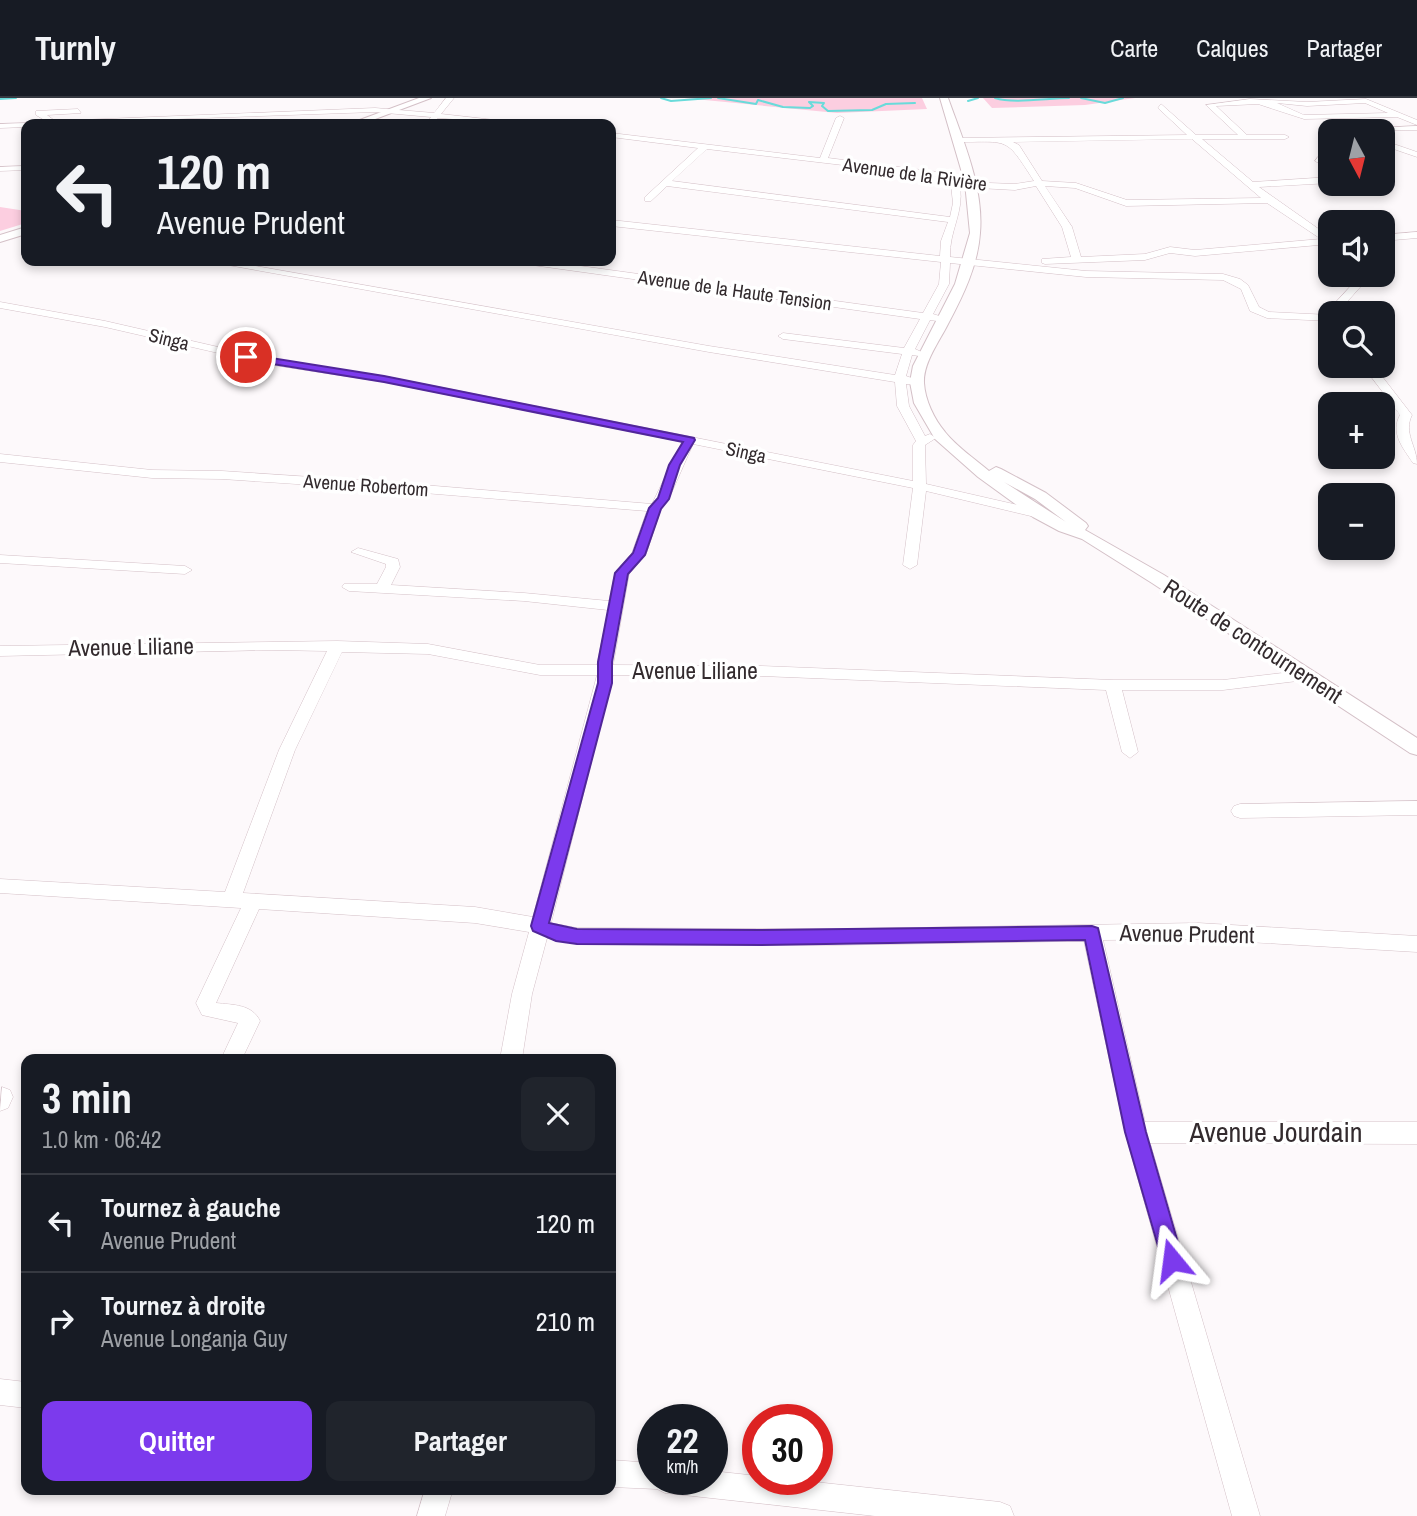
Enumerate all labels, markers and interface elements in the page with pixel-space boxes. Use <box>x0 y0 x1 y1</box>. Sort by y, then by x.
text: Turnly <box>35 26 116 70</box>
text: Carte <box>1110 32 1158 64</box>
text: Calques <box>1196 32 1269 64</box>
text: Partager <box>1307 32 1382 64</box>
north arrow <box>1318 119 1395 196</box>
map controls <box>1318 119 1395 560</box>
text: 120 m <box>157 138 271 204</box>
icon: left <box>42 147 133 238</box>
street label: Avenue de la Rivière <box>840 151 989 197</box>
text: Avenue Prudent <box>157 201 345 244</box>
button: sound <box>1318 210 1395 287</box>
street label: Avenue de la Haute Tension <box>636 263 833 316</box>
button: search <box>1318 301 1395 378</box>
street label: Singa <box>146 321 192 357</box>
pin <box>216 327 276 387</box>
icon: arrive <box>227 338 265 376</box>
button: + <box>1318 392 1395 469</box>
street label: Singa <box>723 435 769 469</box>
street label: Avenue Robertom <box>302 468 429 502</box>
button: − <box>1318 483 1395 560</box>
street label: Route de contournement <box>1158 571 1349 710</box>
street label: Avenue Liliane <box>67 630 194 663</box>
street label: Avenue Liliane <box>631 655 758 686</box>
street label: Avenue Prudent <box>1118 917 1255 950</box>
text: 3 min <box>42 1070 132 1126</box>
button: close <box>521 1077 595 1151</box>
street label: Avenue Jourdain <box>1188 1113 1363 1151</box>
text: 1.0 km · 06:42 <box>42 1124 162 1155</box>
text: Tournez à gauche <box>101 1190 281 1225</box>
icon: left <box>42 1204 80 1242</box>
text: 120 m <box>536 1206 595 1241</box>
position arrow <box>1135 1223 1209 1297</box>
text: Avenue Prudent <box>101 1225 236 1256</box>
text: Tournez à droite <box>101 1288 265 1323</box>
icon: right <box>42 1302 80 1340</box>
text: 210 m <box>536 1304 595 1339</box>
text: Avenue Longanja Guy <box>101 1323 287 1354</box>
button: Quitter <box>42 1401 312 1481</box>
button: Partager <box>326 1401 595 1481</box>
speed limit sign: 30 <box>742 1404 833 1495</box>
text: 22 <box>667 1417 698 1464</box>
text: km/h <box>667 1454 699 1479</box>

